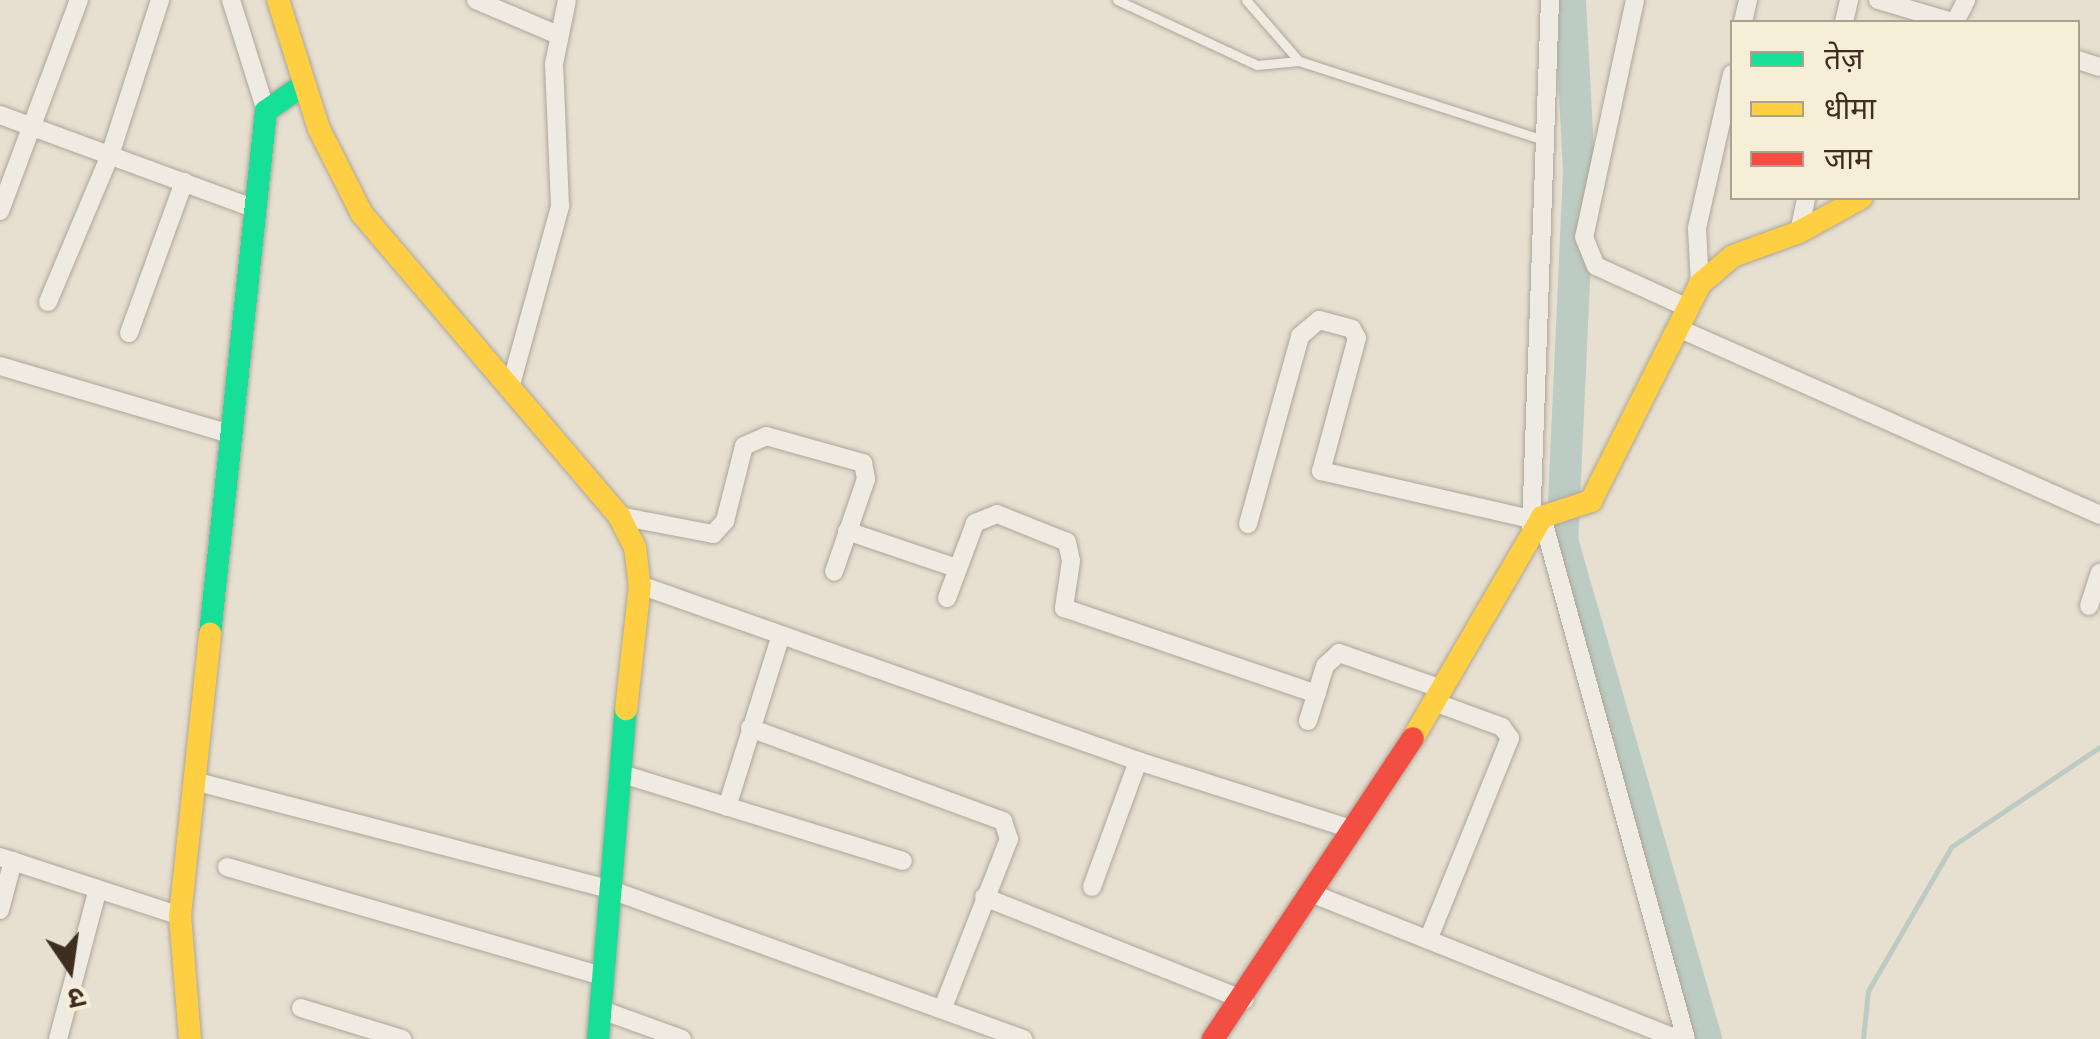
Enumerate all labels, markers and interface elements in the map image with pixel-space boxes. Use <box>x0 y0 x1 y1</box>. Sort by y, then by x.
legend <box>1730 20 2080 200</box>
text: तेज़ <box>1824 38 1863 79</box>
text: धीमा <box>1824 88 1876 129</box>
text: जाम <box>1824 138 1872 179</box>
north arrow <box>20 919 120 1019</box>
text: उ <box>64 978 89 1019</box>

